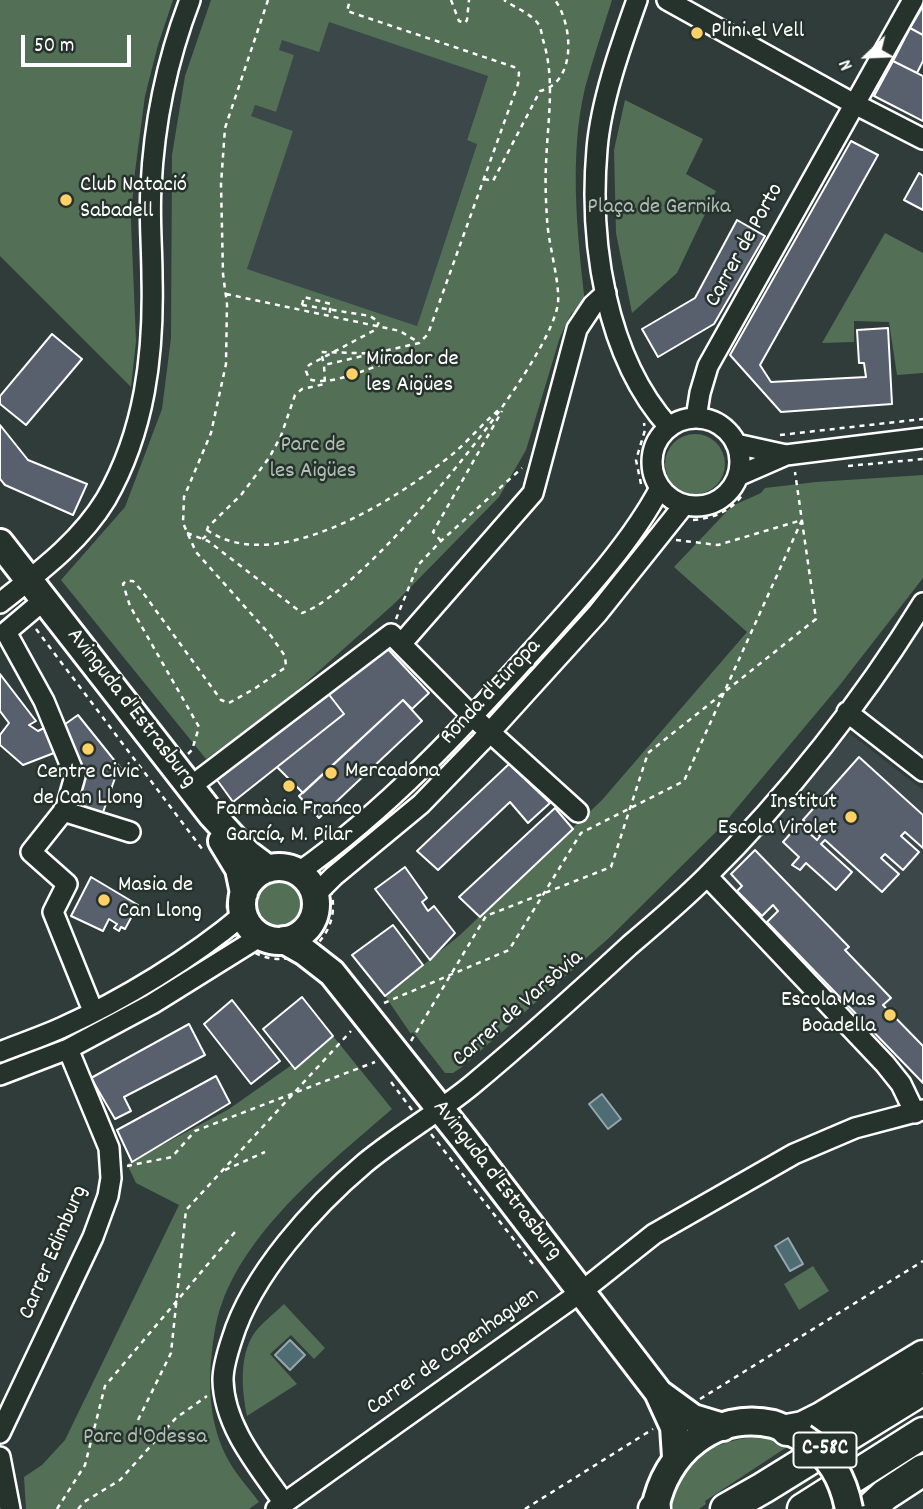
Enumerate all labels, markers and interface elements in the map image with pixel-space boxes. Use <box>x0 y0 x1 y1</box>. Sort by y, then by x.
place label: Plini el Vell <box>711 19 804 47</box>
scale bar <box>24 21 135 65</box>
north arrow <box>832 21 902 91</box>
marker: Plini el Vell <box>689 25 705 41</box>
text: 50 m <box>34 32 74 62</box>
text: N <box>833 55 861 74</box>
place label: Club Natació Sabadell <box>80 173 187 227</box>
street label: Carrer de Porto <box>701 179 791 313</box>
marker: Club Natació Sabadell <box>58 192 74 208</box>
park label: Plaça de Gernika <box>587 195 731 223</box>
place label: Mirador de les Aigües <box>366 347 459 401</box>
marker: Mirador de les Aigües <box>344 366 360 382</box>
park label: Parc de les Aigües <box>269 433 357 487</box>
street label: Avinguda d'Estrasburg <box>59 624 201 794</box>
street label: Ronda d'Europa <box>436 634 548 752</box>
marker: Centre Civic de Can Llong <box>80 741 96 757</box>
place label: Mercadona <box>345 759 440 787</box>
place label: Centre Civic de Can Llong <box>33 760 143 814</box>
marker: Mercadona <box>323 765 339 781</box>
marker: Farmàcia Franco García, M. Pilar <box>281 778 297 794</box>
place label: Institut Escola Virolet <box>718 790 837 844</box>
place label: Farmàcia Franco García, M. Pilar <box>216 797 362 851</box>
marker: Institut Escola Virolet <box>843 809 859 825</box>
place label: Masia de Can Llong <box>118 873 202 927</box>
marker: Masia de Can Llong <box>96 892 112 908</box>
street label: Carrer de Varsòvia <box>448 946 590 1074</box>
place label: Escola Mas Boadella <box>781 988 876 1042</box>
marker: Escola Mas Boadella <box>882 1007 898 1023</box>
street label: Avinguda d'Estrasburg <box>425 1096 567 1266</box>
street label: Carrer Edimburg <box>14 1182 96 1324</box>
street label: Carrer de Copenhaguen <box>362 1283 546 1423</box>
park label: Parc d'Odessa <box>83 1425 207 1453</box>
road number: C-58C <box>794 1432 856 1468</box>

